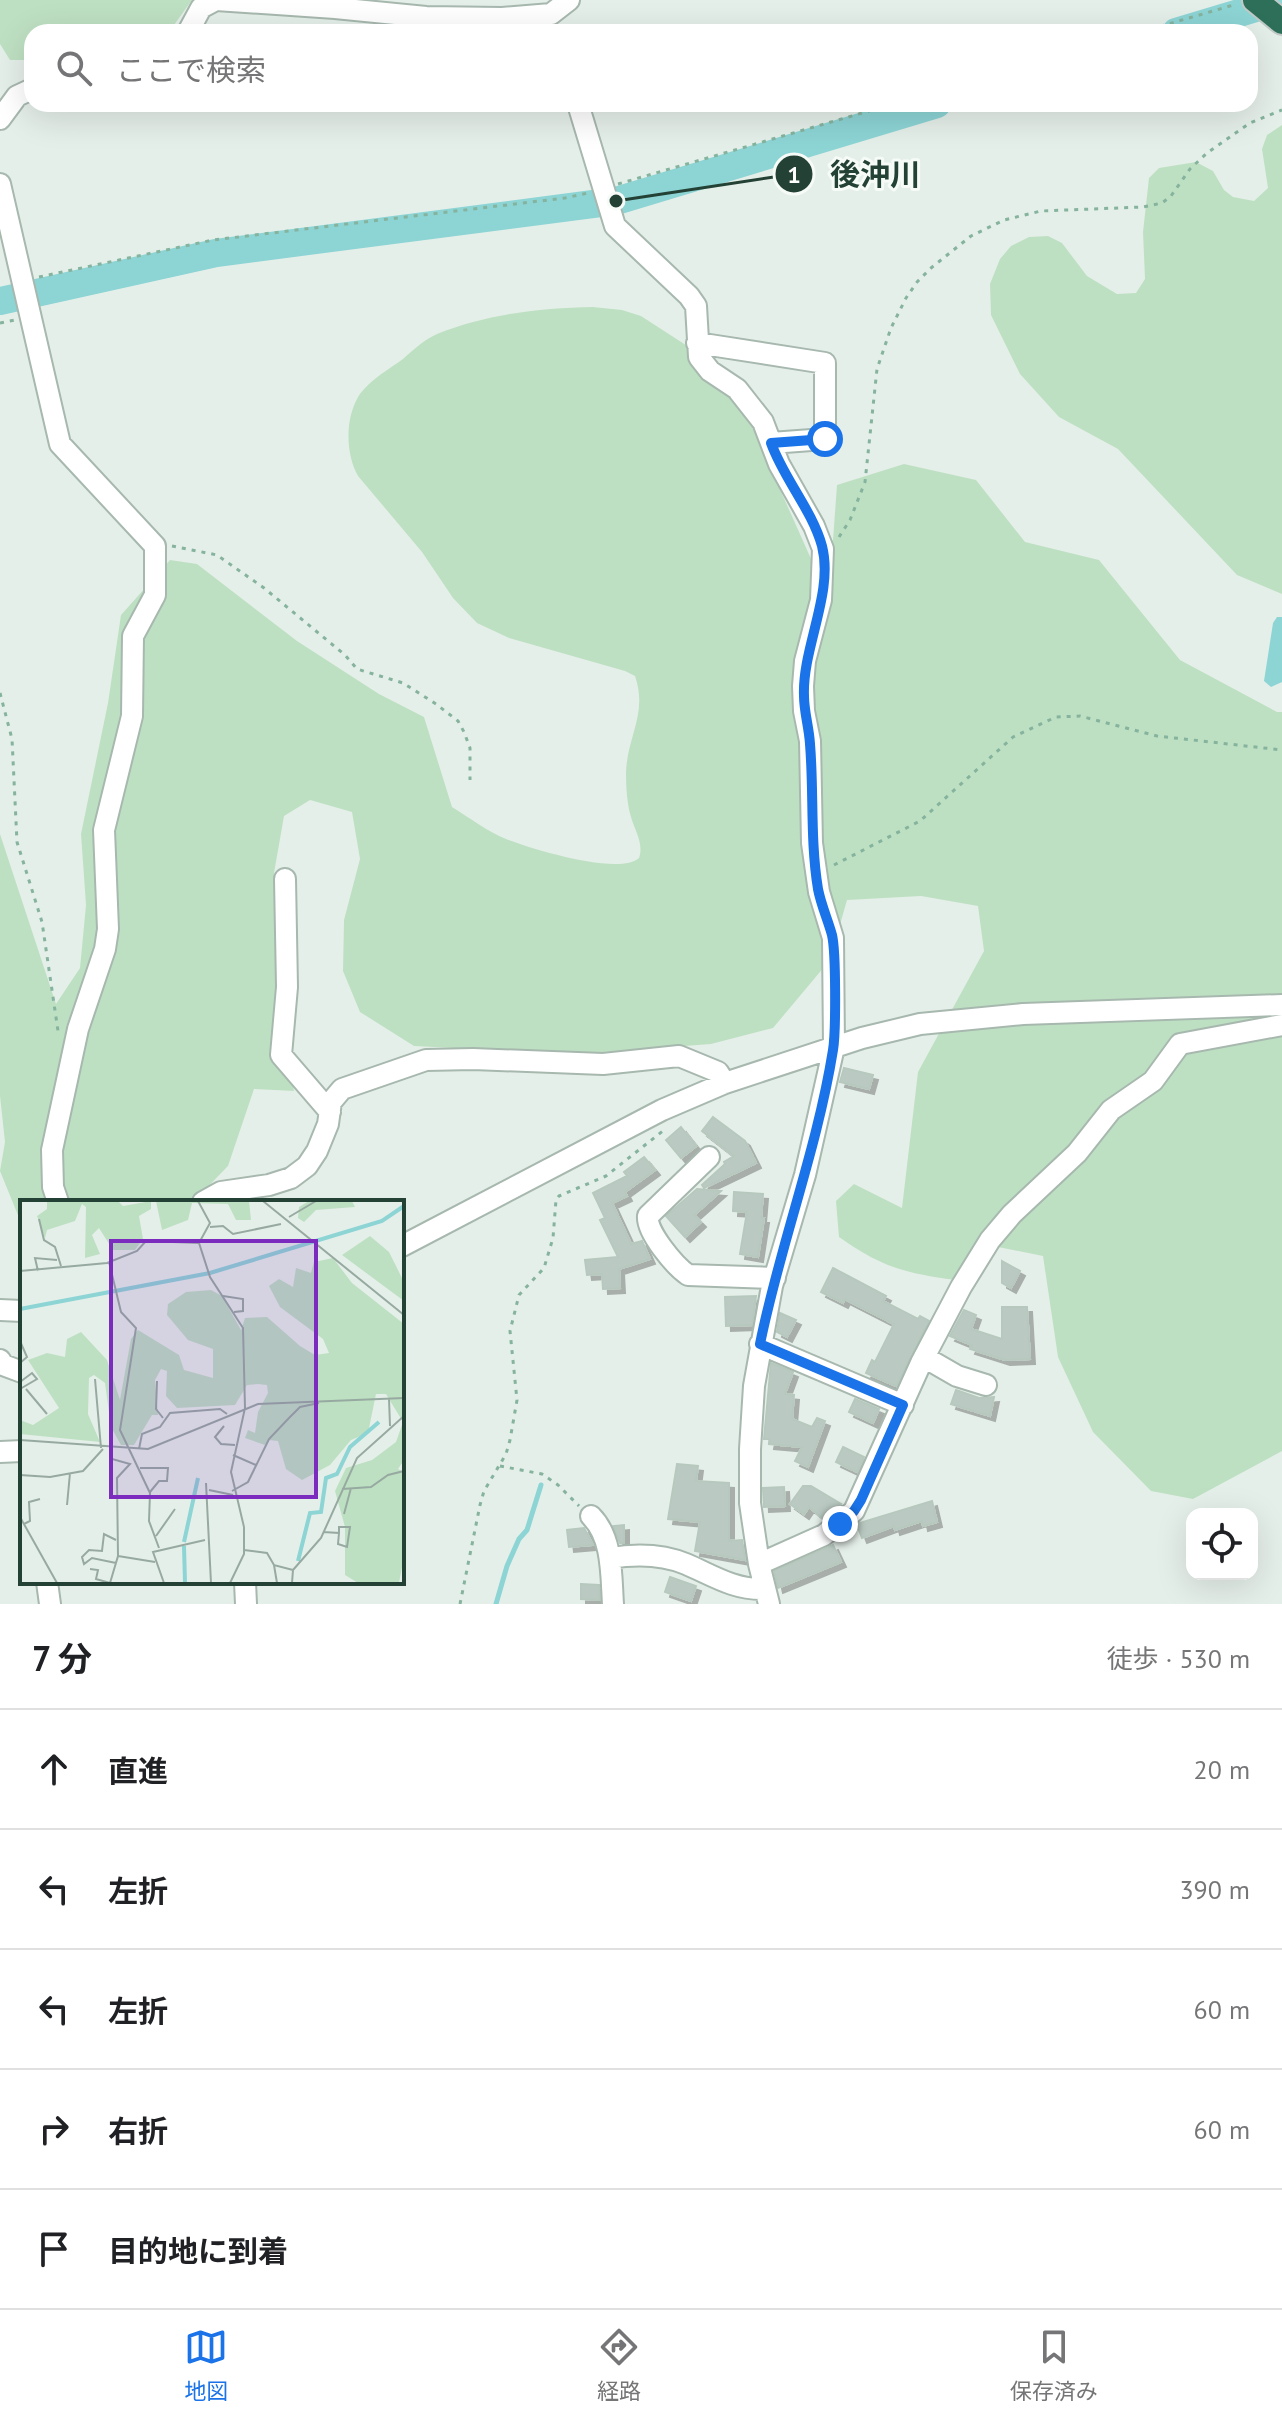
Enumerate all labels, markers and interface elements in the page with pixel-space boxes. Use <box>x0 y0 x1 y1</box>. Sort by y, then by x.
search box <box>24 24 1258 112</box>
icon: search <box>52 46 96 90</box>
text: ここで検索 <box>116 50 266 89</box>
callout: 後沖川 <box>774 147 936 201</box>
text: 後沖川 <box>830 154 920 193</box>
text: 1 <box>787 159 801 190</box>
route start <box>807 421 843 457</box>
inset map <box>20 1200 404 1584</box>
route end <box>822 1506 858 1542</box>
map controls <box>1186 1508 1258 1580</box>
button: locate <box>1186 1508 1258 1580</box>
text: 7 分 <box>32 1636 92 1680</box>
text: 徒歩 · 530 m <box>1107 1642 1250 1675</box>
icon: ahead <box>32 1747 76 1791</box>
text: 直進 <box>108 1751 168 1790</box>
text: 20 m <box>1194 1753 1250 1786</box>
icon: left <box>32 1867 76 1911</box>
text: 左折 <box>108 1871 168 1910</box>
text: 390 m <box>1179 1873 1250 1906</box>
icon: left <box>32 1987 76 2031</box>
text: 左折 <box>108 1991 168 2030</box>
text: 60 m <box>1194 1993 1250 2026</box>
icon: right <box>32 2107 76 2151</box>
text: 右折 <box>108 2111 168 2150</box>
text: 60 m <box>1194 2113 1250 2146</box>
icon: arrive <box>32 2227 76 2271</box>
text: 目的地に到着 <box>108 2231 288 2270</box>
tab: 地図 <box>184 2325 228 2405</box>
tab: 経路 <box>597 2325 641 2405</box>
tab: 保存済み <box>1010 2325 1098 2405</box>

